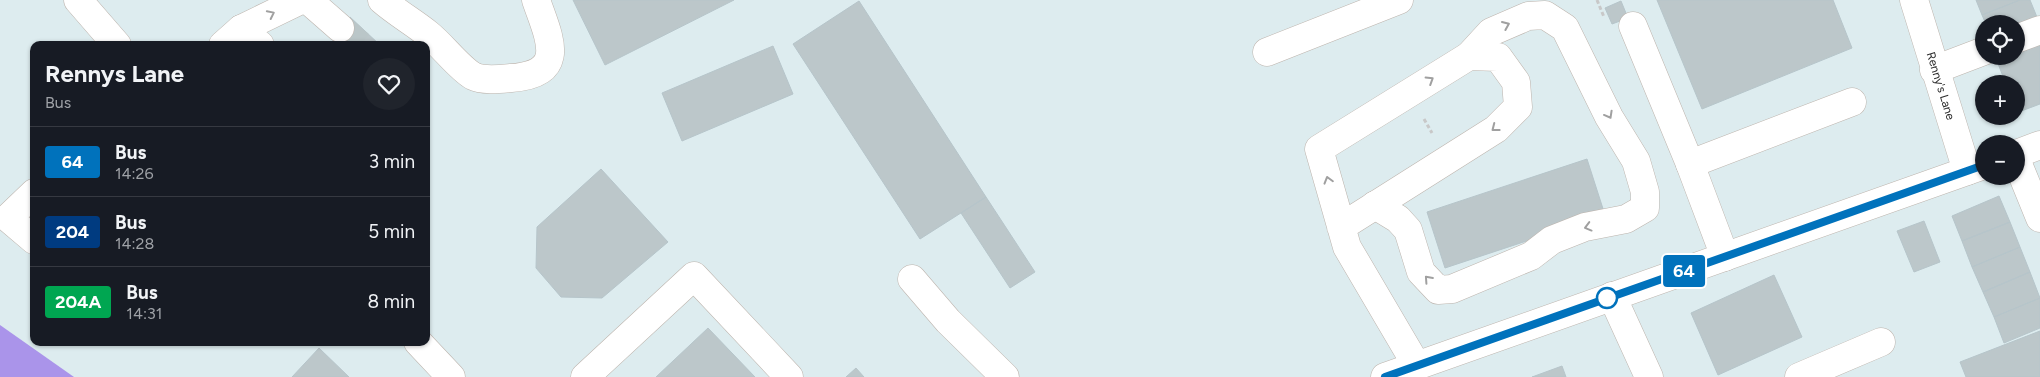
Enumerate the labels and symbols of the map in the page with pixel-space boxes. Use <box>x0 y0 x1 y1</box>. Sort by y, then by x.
one-way arrow <box>266 10 275 20</box>
one-way arrow <box>1501 21 1510 32</box>
street label: Renny's Lane <box>1924 50 1958 122</box>
one-way arrow <box>1424 77 1433 87</box>
one-way arrow <box>1602 110 1612 119</box>
one-way arrow <box>1492 123 1501 131</box>
one-way arrow <box>1323 176 1334 184</box>
one-way arrow <box>1584 221 1592 231</box>
line badge: 64 <box>1662 255 1706 287</box>
one-way arrow <box>1425 275 1434 284</box>
unlabelled marker <box>1596 287 1618 309</box>

